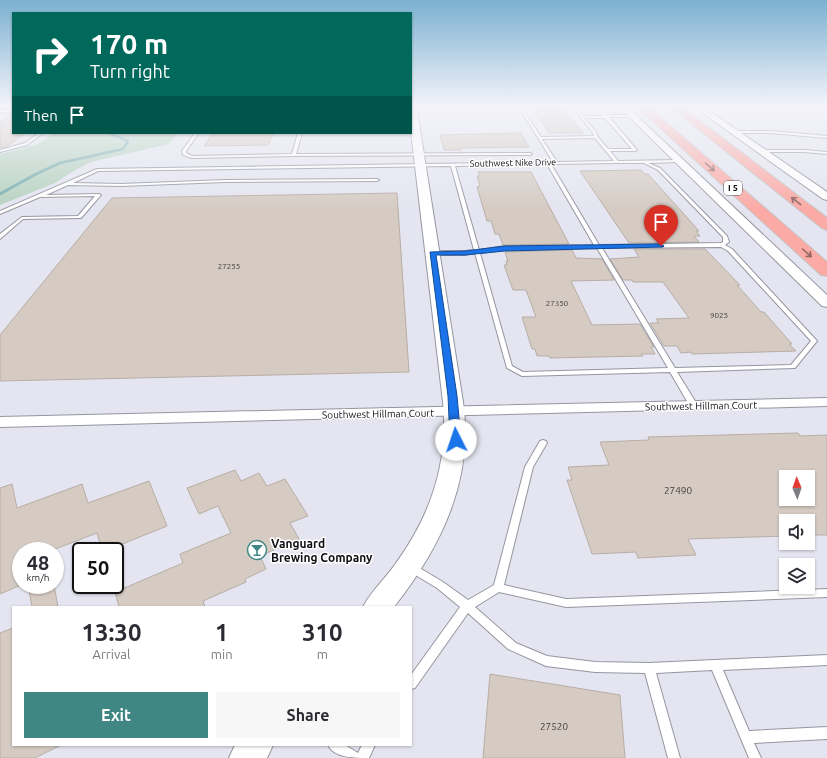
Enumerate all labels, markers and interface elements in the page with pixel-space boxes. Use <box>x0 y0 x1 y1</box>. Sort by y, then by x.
icon: right <box>24 28 76 80</box>
text: 170 m <box>90 28 168 59</box>
text: Turn right <box>90 61 170 81</box>
icon: arrive <box>66 104 88 126</box>
text: Then <box>24 107 58 124</box>
street label: Southwest Nike Drive <box>470 157 556 169</box>
one-way arrow <box>705 162 715 172</box>
road number: I 5 <box>724 181 742 195</box>
one-way arrow <box>791 197 802 205</box>
pin <box>644 205 678 246</box>
icon: arrive <box>650 211 672 233</box>
one-way arrow <box>802 249 812 258</box>
house number: 27255 <box>218 262 240 271</box>
house number: 27350 <box>546 299 569 308</box>
house number: 9025 <box>710 311 728 320</box>
street label: Southwest Hillman Court <box>645 400 757 412</box>
street label: Southwest Hillman Court <box>322 408 434 420</box>
position arrow <box>435 419 477 461</box>
north arrow <box>779 470 815 506</box>
map controls <box>779 470 815 594</box>
house number: 27490 <box>664 485 692 496</box>
button: sound <box>779 514 815 550</box>
place label: Vanguard Brewing Company <box>271 537 373 564</box>
bar icon: Vanguard Brewing Company <box>246 539 268 561</box>
speed limit sign: 50 <box>72 542 124 594</box>
text: 48 <box>27 551 49 574</box>
button: layers <box>779 558 815 594</box>
text: km/h <box>26 572 50 583</box>
text: 13:30 <box>81 619 141 646</box>
text: 1 <box>215 619 228 646</box>
text: 310 <box>302 619 343 646</box>
text: Arrival <box>92 647 130 661</box>
text: min <box>211 647 233 661</box>
text: m <box>317 647 328 661</box>
button: Exit <box>24 692 208 738</box>
button: Share <box>216 692 400 738</box>
house number: 27520 <box>540 721 568 732</box>

